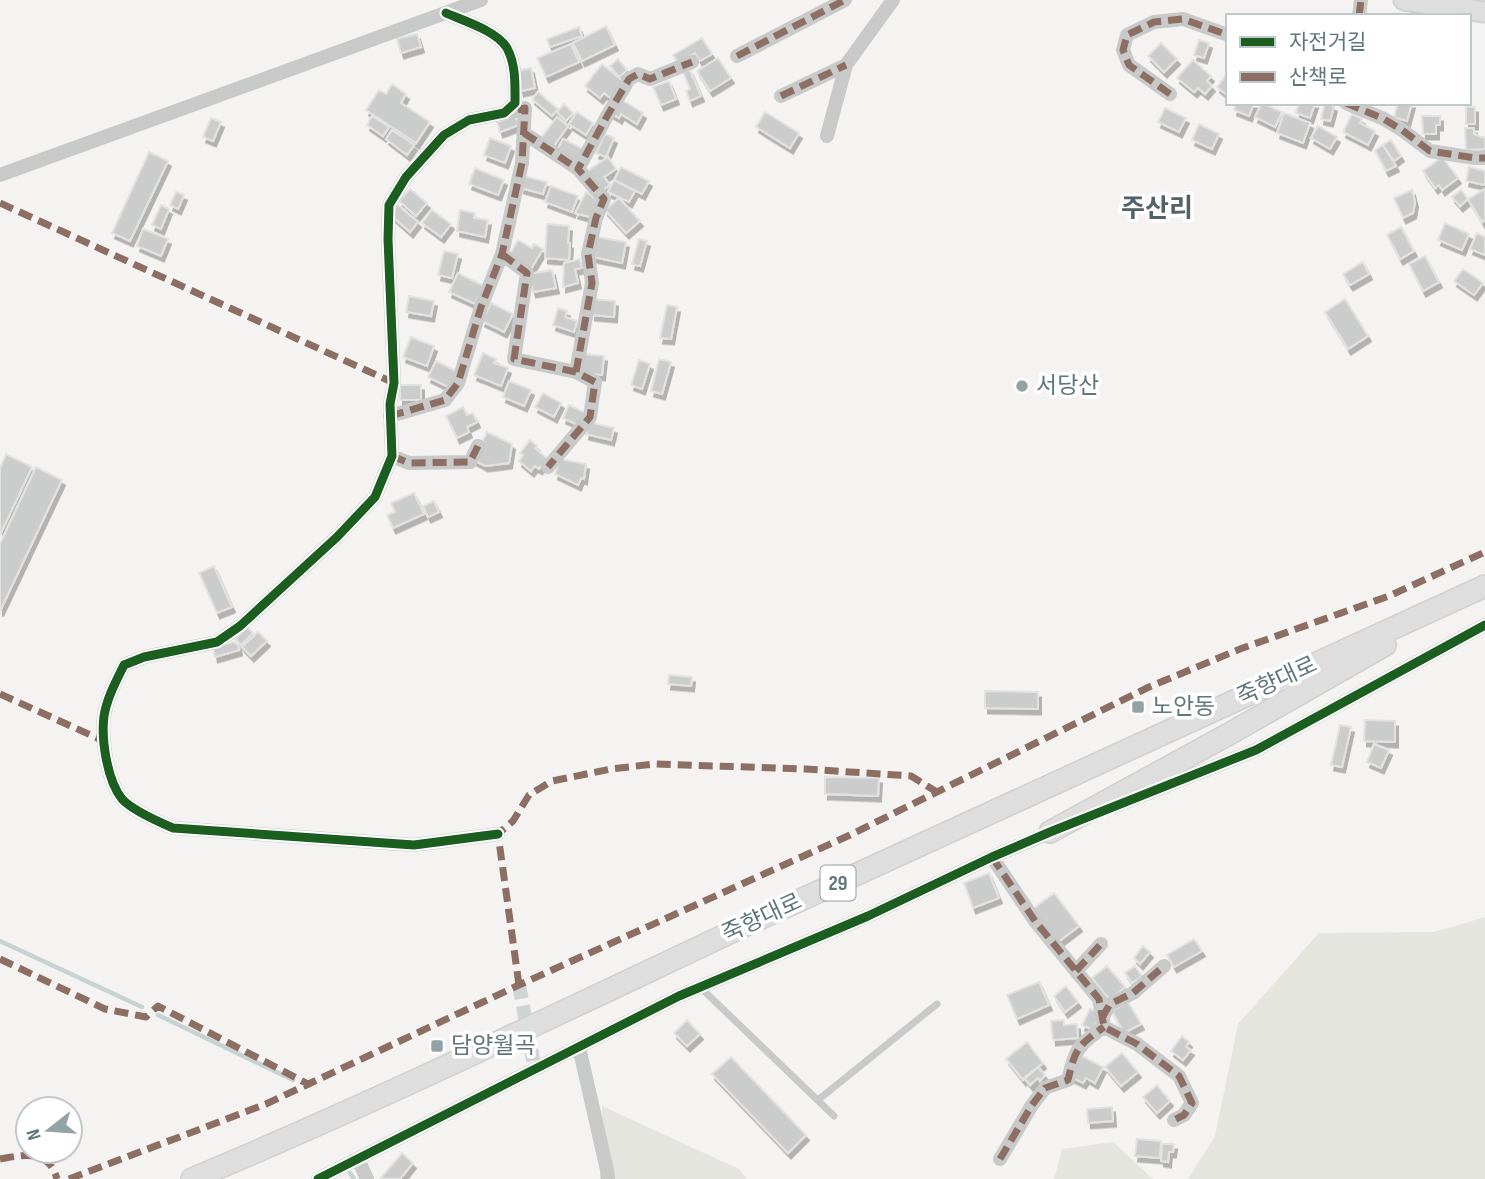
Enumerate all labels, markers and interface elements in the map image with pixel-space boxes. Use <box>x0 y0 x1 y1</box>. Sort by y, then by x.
legend <box>1226 14 1471 105</box>
text: 자전거길 <box>1289 30 1366 55</box>
text: 산책로 <box>1289 65 1347 90</box>
district label: 주산리 <box>1121 194 1193 225</box>
place label: 서당산 <box>1036 372 1099 400</box>
marker: 서당산 <box>1014 378 1030 394</box>
street label: 죽향대로 <box>1233 650 1321 712</box>
place label: 노안동 <box>1152 693 1215 721</box>
marker: 노안동 <box>1130 699 1146 715</box>
road number: 29 <box>820 866 856 900</box>
street label: 죽향대로 <box>718 887 806 949</box>
place label: 담양월곡 <box>451 1032 536 1060</box>
marker: 담양월곡 <box>429 1038 445 1054</box>
north arrow <box>14 1095 84 1165</box>
text: N <box>22 1126 47 1143</box>

